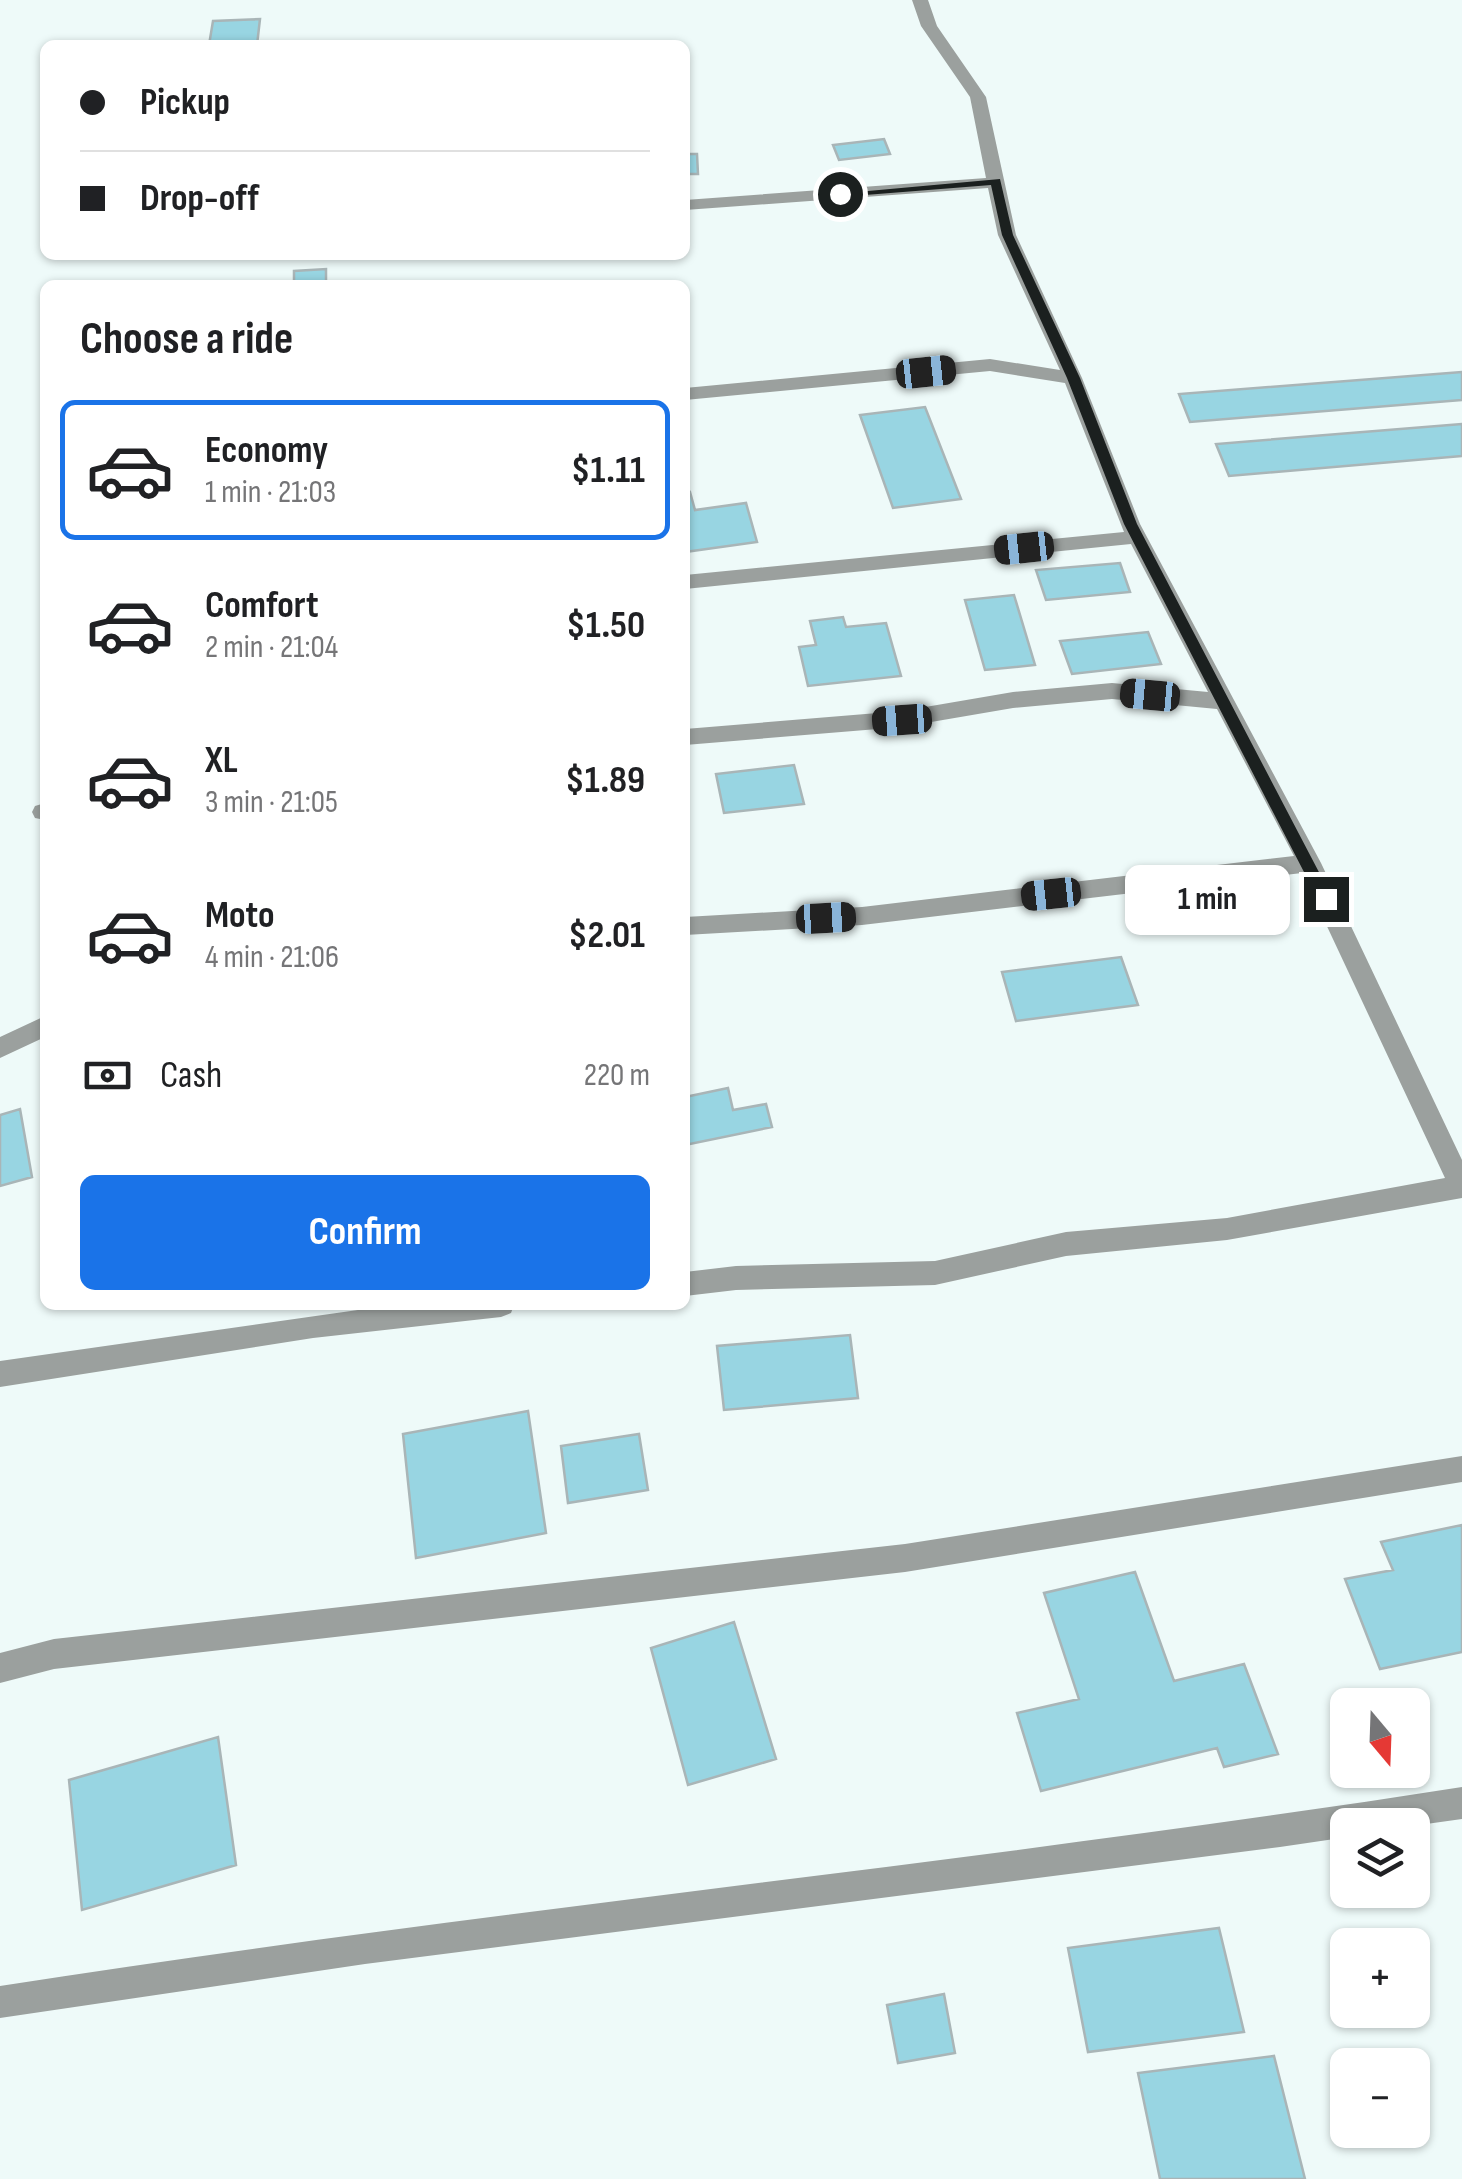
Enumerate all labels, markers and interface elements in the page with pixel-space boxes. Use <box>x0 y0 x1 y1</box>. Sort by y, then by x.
text: Pickup <box>140 80 230 125</box>
route start <box>818 172 863 217</box>
text: Drop-off <box>140 176 259 221</box>
text: Choose a ride <box>80 312 293 367</box>
car <box>895 354 957 390</box>
icon: car <box>85 425 175 515</box>
text: Economy <box>205 428 328 473</box>
text: $1.11 <box>571 448 645 493</box>
text: 1 min · 21:03 <box>205 473 336 512</box>
car <box>993 530 1055 566</box>
icon: car <box>85 580 175 670</box>
text: Comfort <box>205 583 319 628</box>
text: $1.50 <box>566 603 645 648</box>
text: 2 min · 21:04 <box>205 628 338 667</box>
car <box>1119 677 1181 713</box>
car <box>871 703 933 737</box>
icon: car <box>85 735 175 825</box>
text: XL <box>205 738 238 783</box>
text: $1.89 <box>565 758 645 803</box>
text: 3 min · 21:05 <box>205 783 338 822</box>
callout: 1 min <box>1126 864 1291 934</box>
car <box>1020 876 1082 912</box>
route end <box>1304 877 1349 922</box>
text: 1 min <box>1178 880 1237 919</box>
icon: car <box>85 890 175 980</box>
text: Moto <box>205 893 275 938</box>
car <box>795 901 857 935</box>
text: $2.01 <box>568 913 645 958</box>
text: 4 min · 21:06 <box>205 938 339 977</box>
icon: cash <box>80 1048 135 1103</box>
text: Cash <box>160 1053 222 1098</box>
text: 220 m <box>584 1056 650 1095</box>
button: Confirm <box>80 1175 650 1290</box>
north arrow <box>1330 1688 1430 1788</box>
map controls <box>1330 1688 1430 2148</box>
button: layers <box>1330 1808 1430 1908</box>
button: + <box>1330 1928 1430 2028</box>
button: − <box>1330 2048 1430 2148</box>

